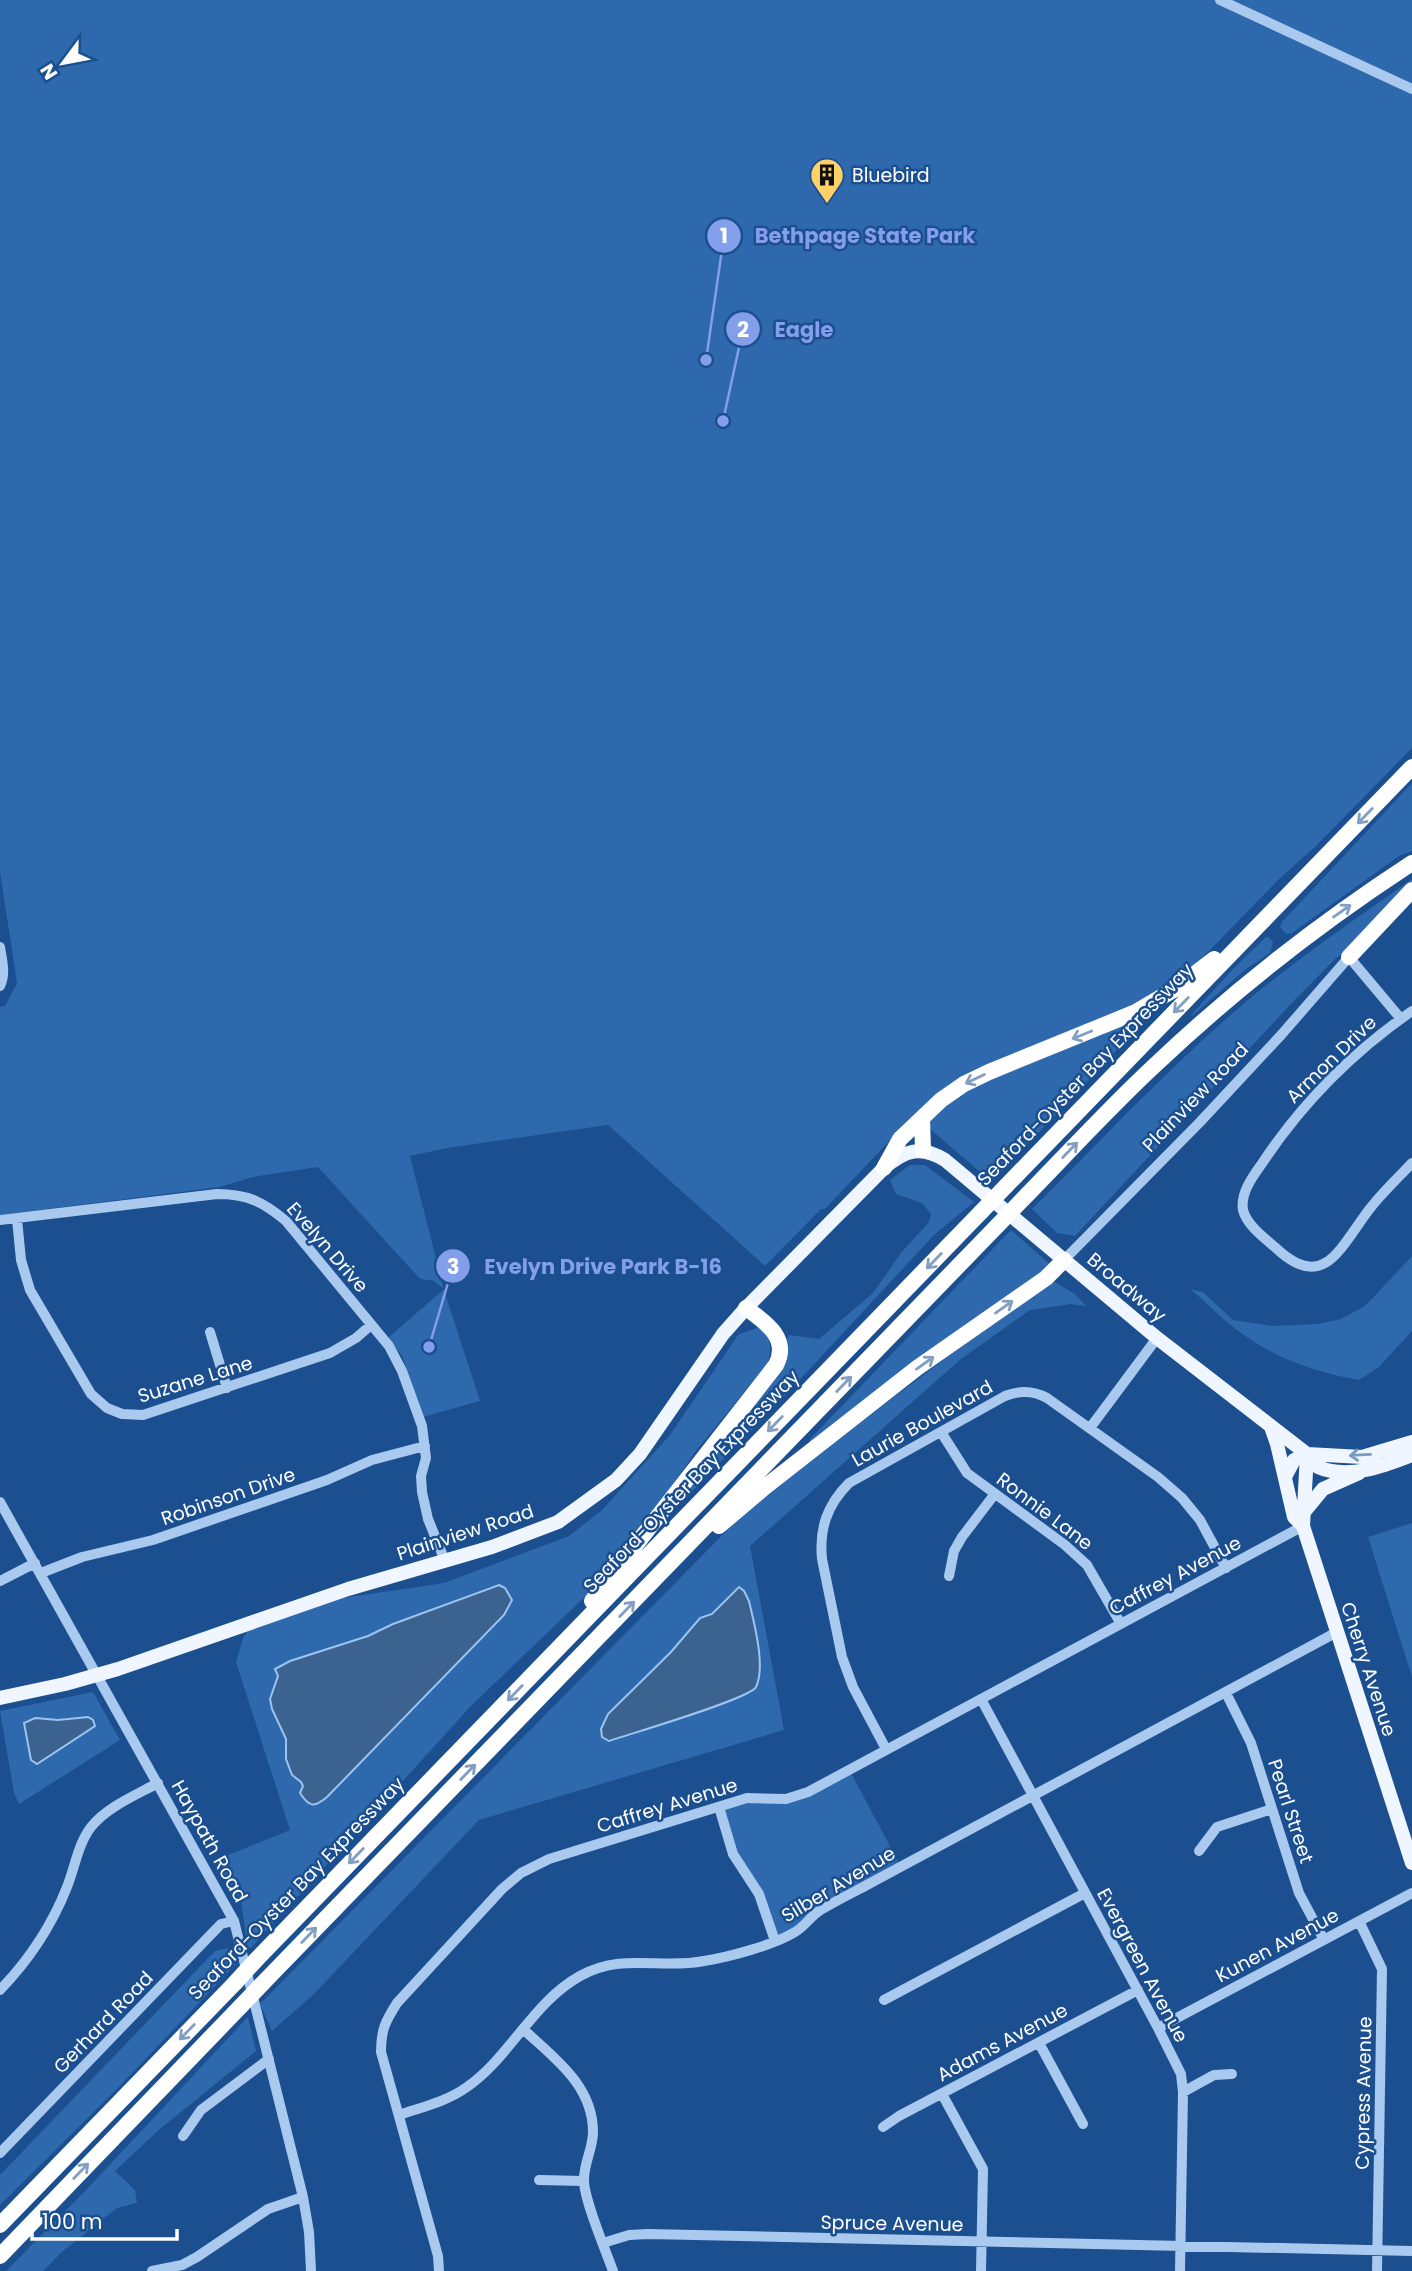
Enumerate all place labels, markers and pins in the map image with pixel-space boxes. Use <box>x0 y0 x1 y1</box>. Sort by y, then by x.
building icon: Bluebird <box>808 156 846 205</box>
place label: Bluebird <box>852 162 930 189</box>
callout: Bethpage State Park <box>706 215 990 257</box>
callout: Eagle <box>725 308 847 350</box>
callout: Evelyn Drive Park B-16 <box>435 1245 736 1287</box>

